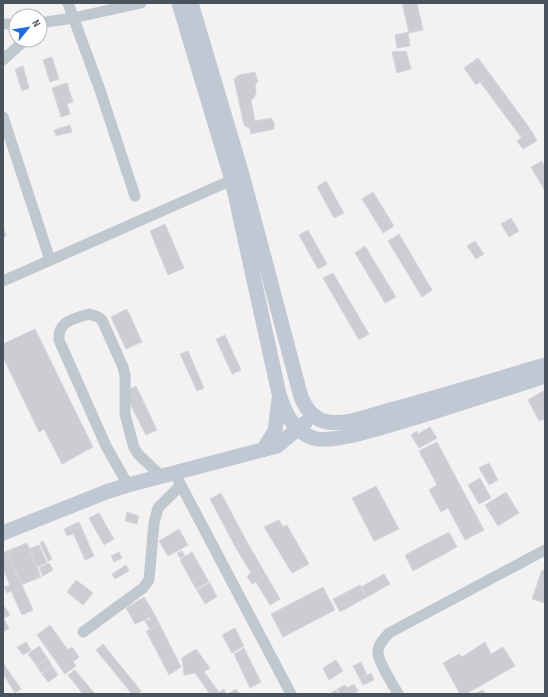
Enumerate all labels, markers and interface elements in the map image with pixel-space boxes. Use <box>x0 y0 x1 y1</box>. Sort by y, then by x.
north arrow <box>8 8 48 48</box>
text: N <box>29 17 43 29</box>

